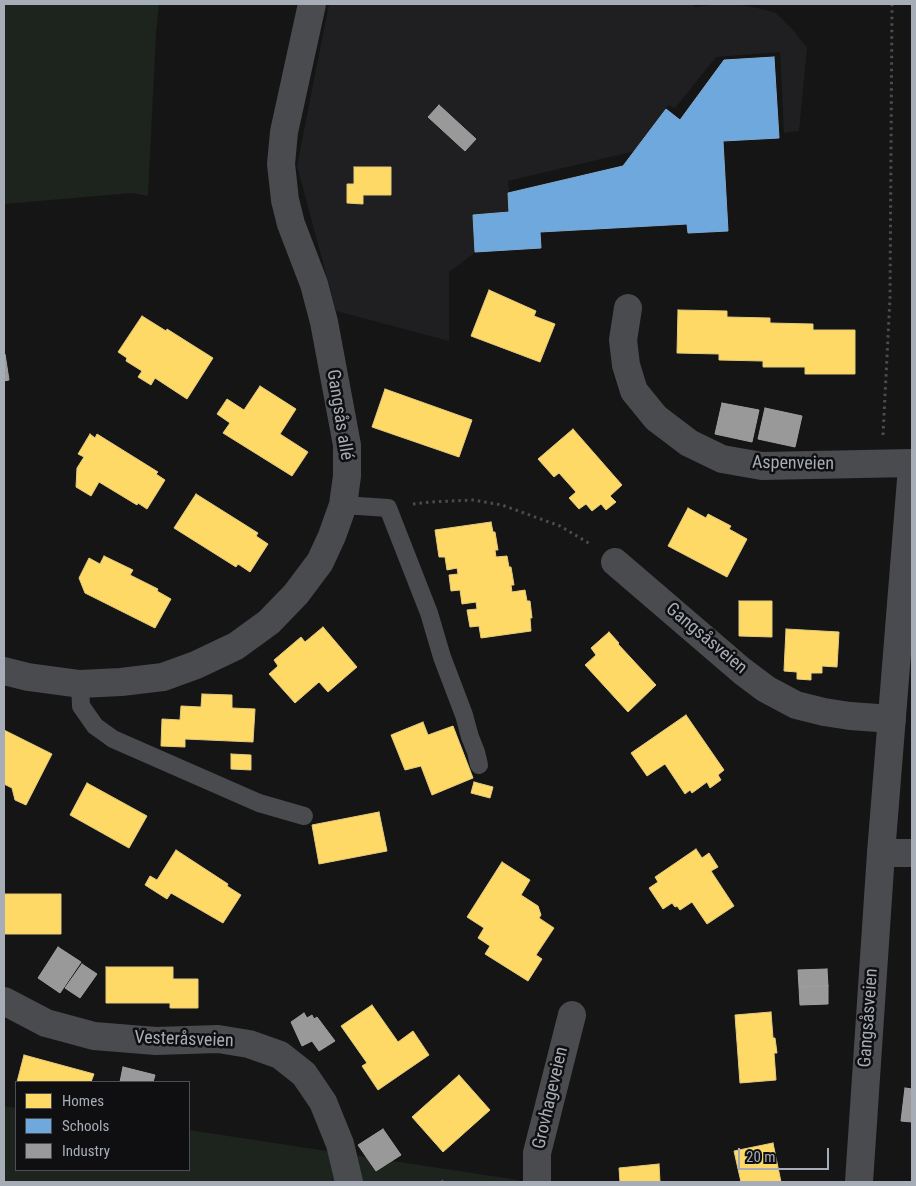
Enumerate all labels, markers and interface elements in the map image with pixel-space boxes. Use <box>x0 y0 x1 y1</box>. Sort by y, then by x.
street label: Gangsås allé <box>321 368 357 462</box>
street label: Aspenveien <box>752 452 834 476</box>
street label: Gangsåsveien <box>661 599 751 679</box>
street label: Gangsåsveien <box>855 968 883 1068</box>
street label: Vesteråsveien <box>134 1027 234 1053</box>
street label: Grovhageveien <box>529 1045 573 1151</box>
legend <box>15 1081 190 1171</box>
text: Homes <box>62 1092 104 1110</box>
text: Schools <box>62 1117 109 1135</box>
scale bar <box>741 1138 832 1170</box>
text: Industry <box>62 1142 110 1160</box>
text: 20 m <box>746 1148 776 1166</box>

